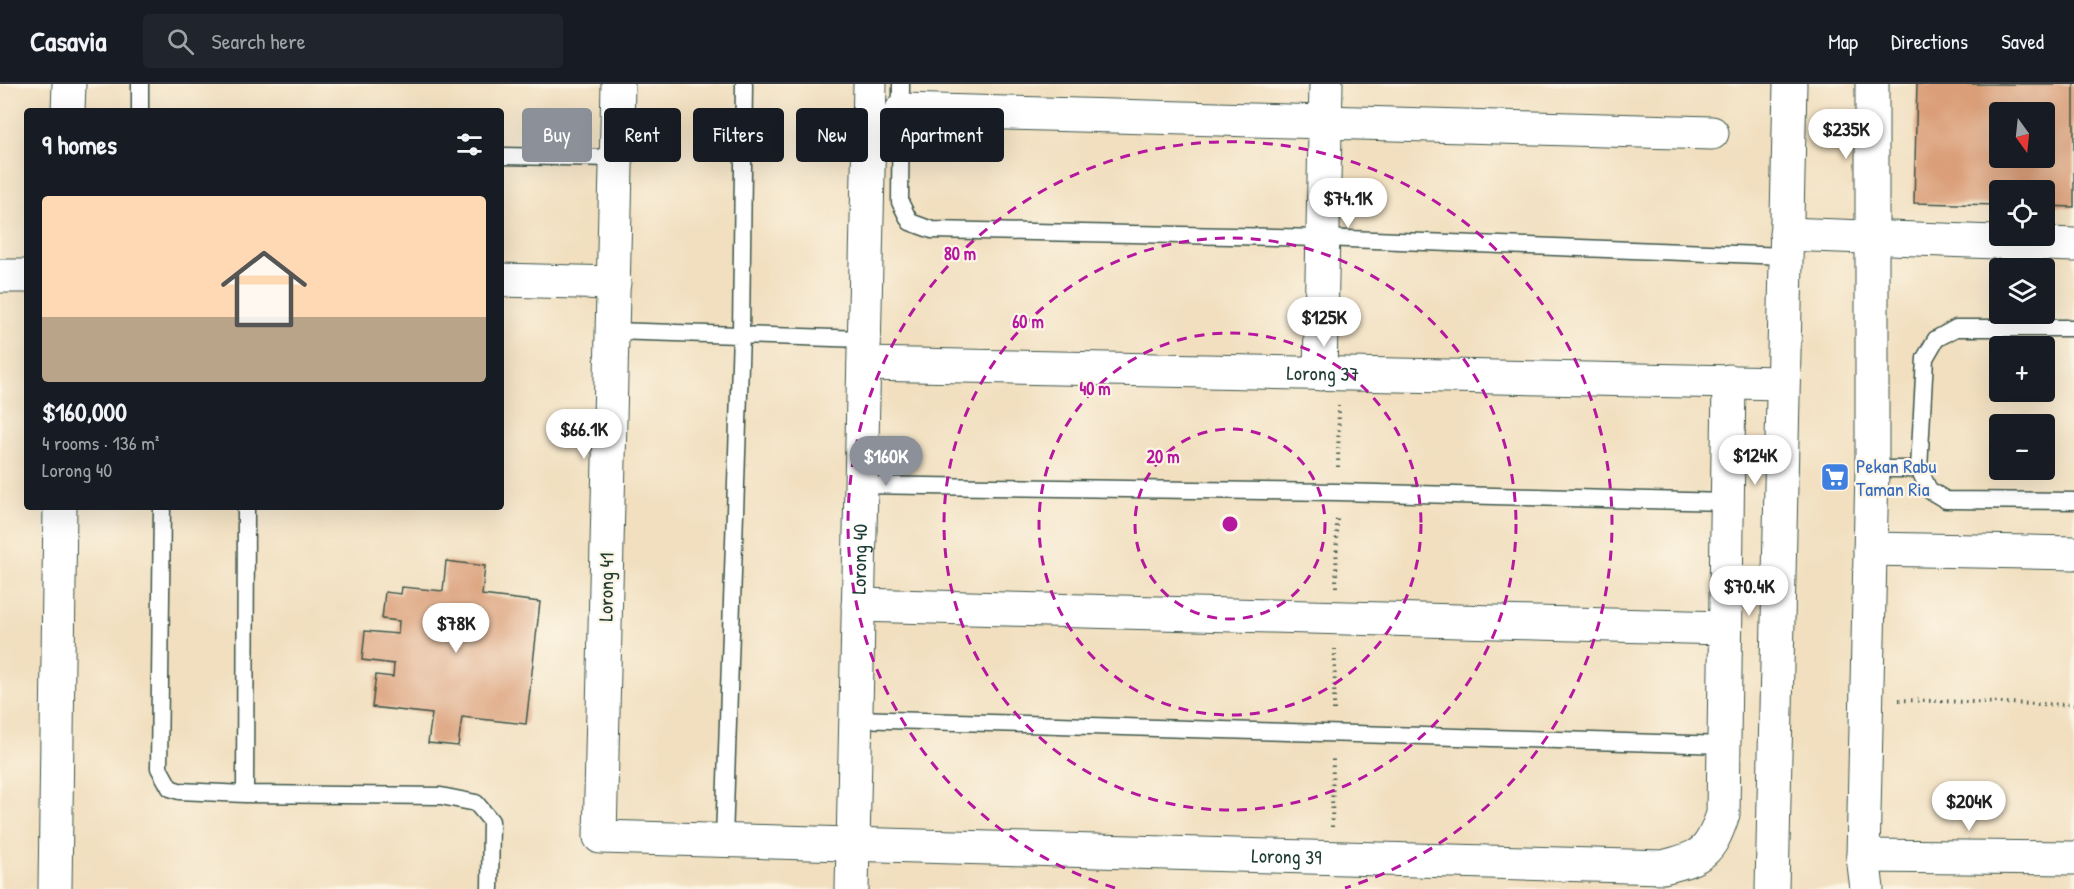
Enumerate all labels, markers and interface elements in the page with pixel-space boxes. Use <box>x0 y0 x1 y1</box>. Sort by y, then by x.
search box <box>143 14 563 68</box>
text: Casavia <box>30 22 107 60</box>
icon: search <box>164 25 197 58</box>
text: Search here <box>212 26 306 56</box>
text: Map <box>1828 27 1858 56</box>
text: Directions <box>1891 27 1968 56</box>
text: Saved <box>2001 27 2044 56</box>
north arrow <box>1989 102 2055 168</box>
map controls <box>1989 102 2055 480</box>
chip: Buy <box>522 108 592 162</box>
chip: Rent <box>604 108 681 162</box>
chip: Filters <box>693 108 784 162</box>
chip: New <box>796 108 868 162</box>
chip: Apartment <box>880 108 1004 162</box>
pin: $235K <box>1804 109 1888 160</box>
text: $235K <box>1822 115 1870 142</box>
text: 9 homes <box>42 127 117 162</box>
icon: filters <box>453 128 486 161</box>
pin: $74.1K <box>1299 178 1397 229</box>
button: locate <box>1989 180 2055 246</box>
text: $74.1K <box>1323 184 1373 211</box>
icon: home <box>210 235 318 343</box>
text: 80 m <box>944 241 976 266</box>
button: layers <box>1989 258 2055 324</box>
pin: $125K <box>1282 297 1366 348</box>
text: $125K <box>1301 303 1347 330</box>
text: 60 m <box>1012 309 1044 334</box>
button: + <box>1989 336 2055 402</box>
street label: Lorong 37 <box>1286 359 1360 387</box>
text: 40 m <box>1079 376 1111 401</box>
text: $160,000 <box>42 394 127 429</box>
pin: $66.1K <box>535 409 633 460</box>
button: − <box>1989 414 2055 480</box>
text: $66.1K <box>560 415 608 442</box>
text: 4 rooms · 136 m² <box>42 429 159 456</box>
pin: $124K <box>1713 435 1797 486</box>
pin: $160K <box>844 436 928 487</box>
text: $124K <box>1733 441 1777 468</box>
text: $160K <box>864 442 908 469</box>
text: 20 m <box>1147 444 1179 469</box>
place label: Pekan Rabu Taman Ria <box>1856 452 1937 502</box>
text: Lorong 40 <box>42 456 112 483</box>
supermarket icon: Pekan Rabu Taman Ria <box>1819 461 1851 493</box>
centre of rings <box>1220 514 1240 534</box>
street label: Lorong 40 <box>845 524 873 595</box>
street label: Lorong 41 <box>591 552 620 622</box>
pin: $70.4K <box>1700 566 1798 617</box>
text: $70.4K <box>1723 572 1775 599</box>
pin: $78K <box>420 603 492 654</box>
text: $78K <box>436 609 476 636</box>
pin: $204K <box>1927 781 2011 832</box>
text: $204K <box>1946 787 1992 814</box>
street label: Lorong 39 <box>1251 841 1322 870</box>

